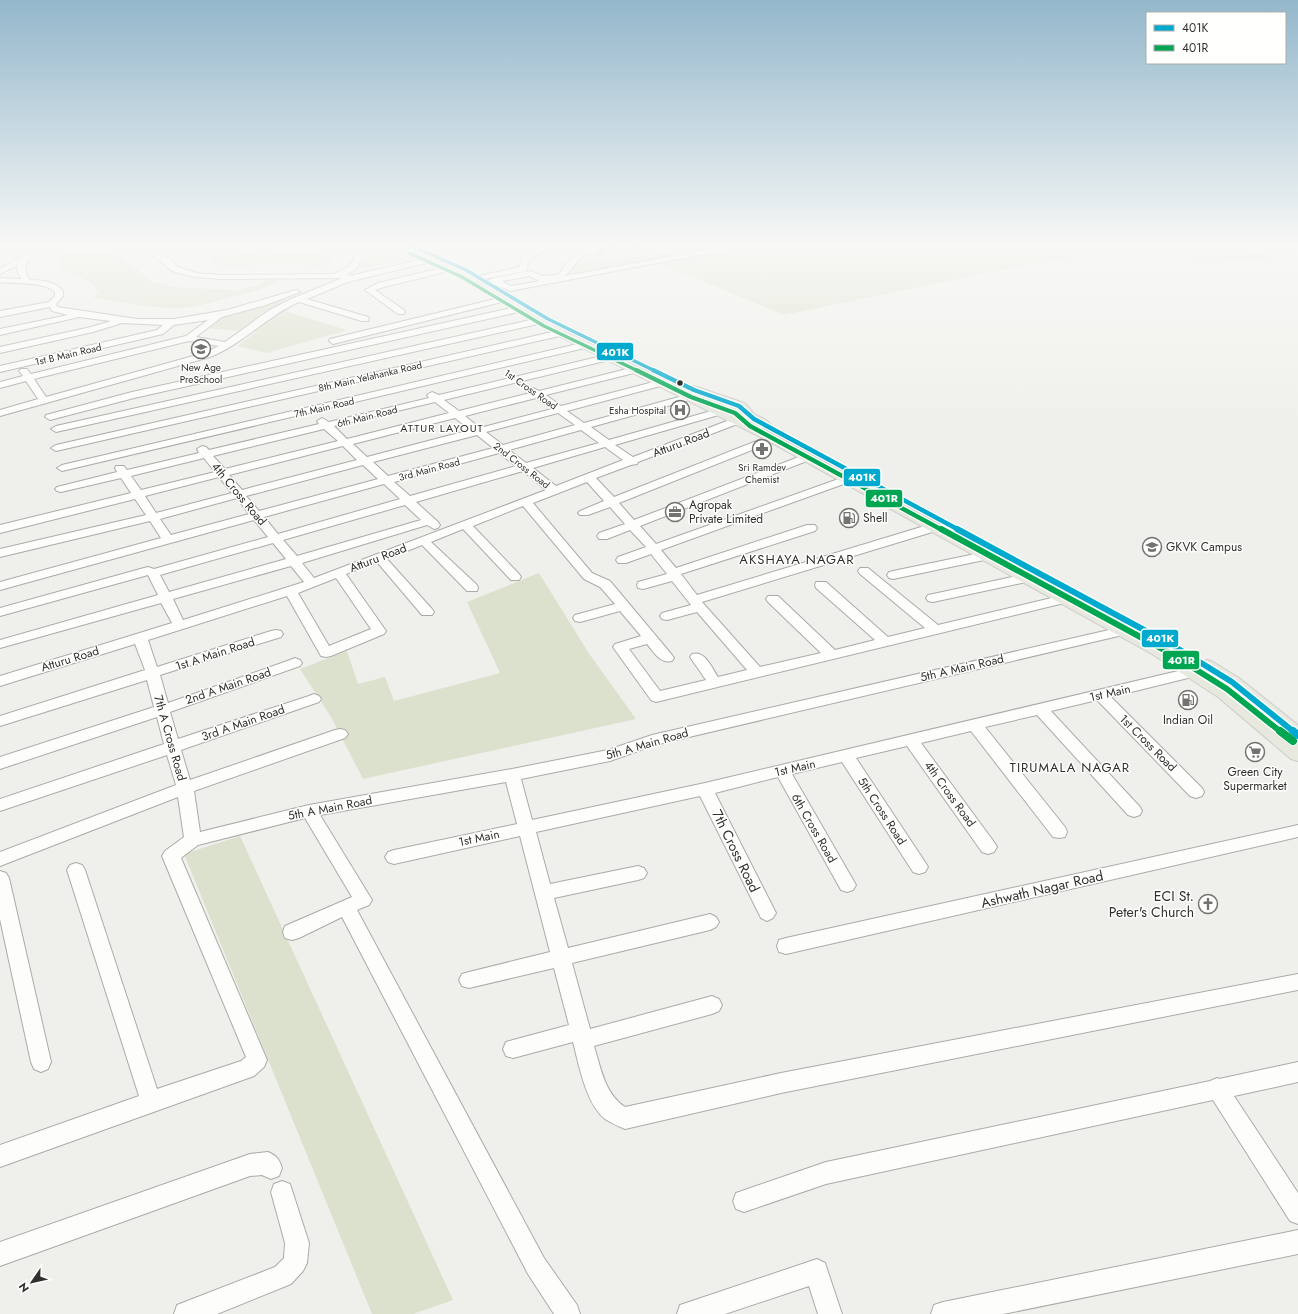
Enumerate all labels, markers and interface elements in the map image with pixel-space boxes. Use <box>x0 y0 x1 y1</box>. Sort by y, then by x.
legend <box>1146 12 1286 64</box>
text: 401K <box>1182 19 1209 37</box>
text: 401R <box>1182 39 1209 57</box>
school or university icon: New Age PreSchool <box>190 338 212 360</box>
street label: 1st B Main Road <box>33 340 103 369</box>
line badge: 401K <box>596 342 634 361</box>
text: 401K <box>601 344 629 360</box>
street label: 8th Main Yelahanka Road <box>317 357 423 396</box>
place label: New Age PreSchool <box>180 360 222 387</box>
street label: 1st Cross Road <box>501 365 560 413</box>
unlabelled marker <box>675 378 685 388</box>
street label: 7th Main Road <box>293 393 356 422</box>
hospital icon: Esha Hospital <box>669 399 691 421</box>
street label: 6th Main Road <box>335 402 399 431</box>
place label: Esha Hospital <box>609 403 666 418</box>
district label: ATTUR LAYOUT <box>400 420 484 436</box>
street label: Atturu Road <box>650 424 712 462</box>
pharmacy icon: Sri Ramdev Chemist <box>751 438 773 460</box>
street label: 2nd Cross Road <box>490 439 553 492</box>
street label: 3rd Main Road <box>397 454 461 485</box>
street label: 4th Cross Road <box>207 458 271 530</box>
place label: Sri Ramdev Chemist <box>738 460 787 487</box>
line badge: 401K <box>843 468 881 487</box>
text: 401K <box>848 469 876 485</box>
line badge: 401R <box>865 489 903 508</box>
text: 401R <box>870 490 899 506</box>
place label: Agropak Private Limited <box>689 496 763 528</box>
office icon: Agropak Private Limited <box>664 501 686 523</box>
fuel station icon: Shell <box>838 507 860 529</box>
place label: Shell <box>863 509 888 527</box>
school or university icon: GKVK Campus <box>1141 536 1163 558</box>
place label: GKVK Campus <box>1166 538 1242 556</box>
street label: Atturu Road <box>347 539 409 577</box>
district label: AKSHAYA NAGAR <box>739 550 855 569</box>
line badge: 401K <box>1141 629 1179 648</box>
text: 401K <box>1146 630 1174 646</box>
street label: 1st A Main Road <box>173 633 257 675</box>
street label: Atturu Road <box>39 642 101 676</box>
street label: 5th A Main Road <box>918 650 1006 686</box>
line badge: 401R <box>1162 650 1200 670</box>
text: 401R <box>1167 652 1196 668</box>
street label: 2nd A Main Road <box>183 663 273 709</box>
street label: 1st Main <box>1088 680 1132 706</box>
fuel station icon: Indian Oil <box>1177 689 1199 711</box>
street label: 7th A Cross Road <box>149 693 191 783</box>
street label: 3rd A Main Road <box>199 700 287 746</box>
street label: 1st Cross Road <box>1115 710 1181 776</box>
place label: Indian Oil <box>1163 711 1213 729</box>
street label: 5th A Main Road <box>603 724 691 764</box>
supermarket icon: Green City Supermarket <box>1244 741 1266 763</box>
street label: 1st Main <box>773 755 817 781</box>
street label: 4th Cross Road <box>920 757 980 831</box>
district label: TIRUMALA NAGAR <box>1010 758 1130 777</box>
place label: Green City Supermarket <box>1223 763 1287 795</box>
street label: 5th Cross Road <box>853 774 911 848</box>
street label: 6th Cross Road <box>787 790 841 866</box>
street label: 5th A Main Road <box>286 791 374 825</box>
street label: 7th Cross Road <box>707 806 765 896</box>
street label: 1st Main <box>457 825 501 851</box>
street label: Ashwath Nagar Road <box>979 865 1105 913</box>
place label: ECI St. Peter's Church <box>1109 886 1194 922</box>
church icon: ECI St. Peter's Church <box>1197 893 1219 915</box>
north arrow <box>12 1262 52 1302</box>
text: N <box>15 1279 33 1296</box>

